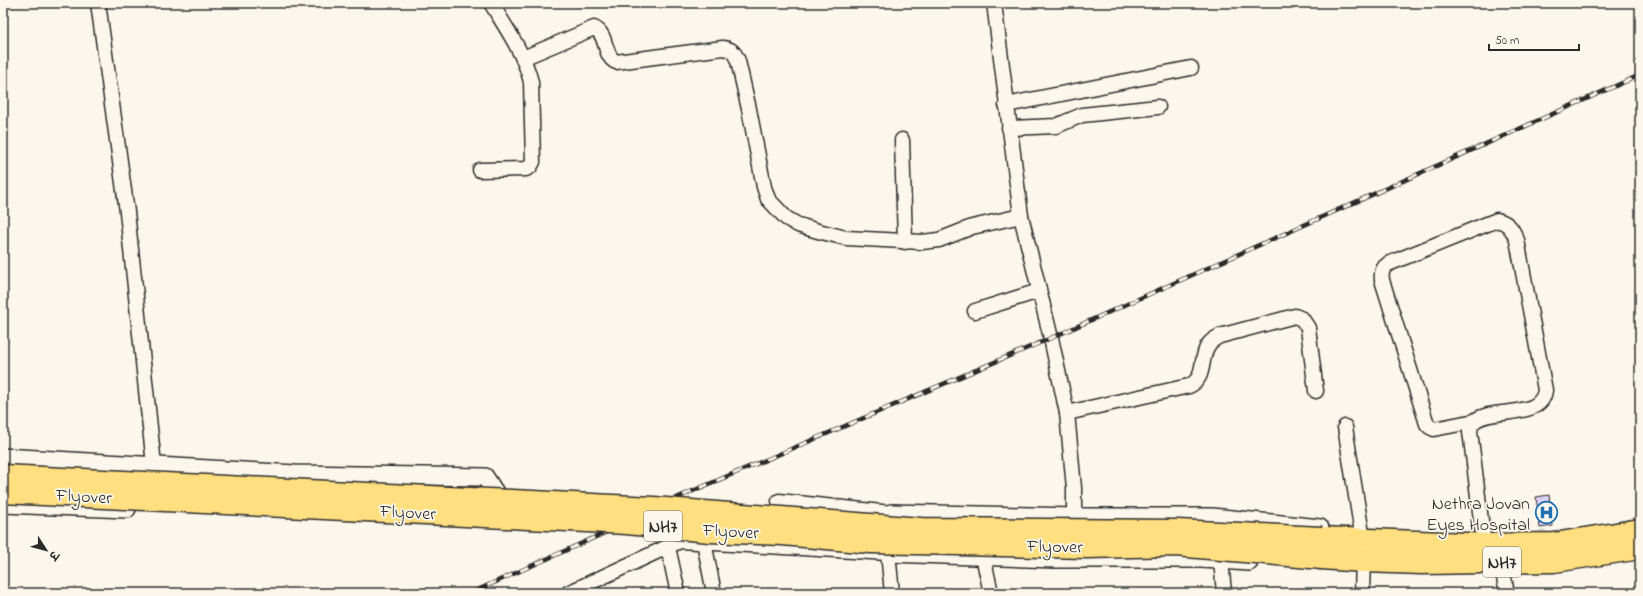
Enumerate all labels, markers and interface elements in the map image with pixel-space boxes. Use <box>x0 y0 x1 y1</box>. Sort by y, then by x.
scale bar <box>1489 26 1579 52</box>
text: 50 m <box>1495 32 1519 50</box>
street label: Flyover <box>54 484 113 512</box>
place label: Nethra Jovan Eyes Hospital <box>1427 492 1530 539</box>
street label: Flyover <box>378 500 437 528</box>
hospital icon: Nethra Jovan Eyes Hospital <box>1533 500 1559 526</box>
road number: NH7 <box>644 511 682 541</box>
street label: Flyover <box>701 519 760 547</box>
north arrow <box>26 530 66 570</box>
street label: Flyover <box>1026 534 1083 561</box>
text: उ <box>44 547 62 564</box>
road number: NH7 <box>1483 547 1521 577</box>

